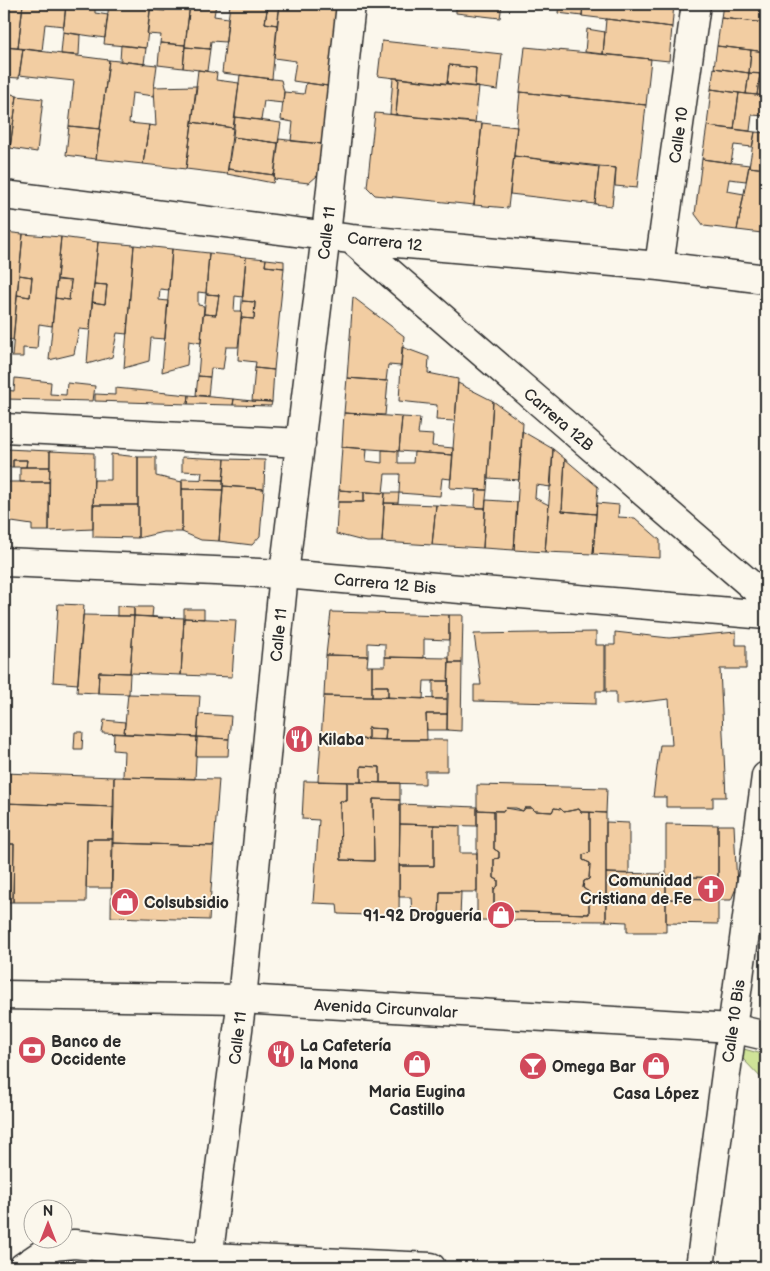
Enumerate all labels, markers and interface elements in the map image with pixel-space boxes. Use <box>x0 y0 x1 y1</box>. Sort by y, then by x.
street label: Calle 10 <box>666 106 693 165</box>
street label: Calle 11 <box>315 205 340 261</box>
street label: Carrera 12 <box>346 229 424 256</box>
street label: Carrera 12B <box>519 385 597 456</box>
street label: Carrera 12 Bis <box>333 571 437 598</box>
street label: Calle 11 <box>267 607 292 663</box>
restaurant icon: Kilaba <box>284 724 314 754</box>
place label: Kilaba <box>318 731 364 750</box>
place label: Comunidad Cristiana de Fe <box>580 872 692 909</box>
church icon: Comunidad Cristiana de Fe <box>696 874 726 904</box>
shop icon: Colsubsidio <box>110 887 140 917</box>
place label: Colsubsidio <box>144 894 229 913</box>
shop icon: 91-92 Droguería <box>486 900 516 930</box>
place label: 91-92 Droguería <box>363 907 482 926</box>
street label: Calle 10 Bis <box>719 978 750 1064</box>
street label: Avenida Circunvalar <box>314 996 458 1023</box>
street label: Calle 11 <box>226 1010 251 1066</box>
place label: Banco de Occidente <box>51 1033 126 1070</box>
bank icon: Banco de Occidente <box>17 1035 47 1065</box>
place label: La Cafetería la Mona <box>300 1037 392 1074</box>
restaurant icon: La Cafetería la Mona <box>266 1039 296 1069</box>
shop icon: Maria Eugina Castillo <box>402 1049 432 1079</box>
bar icon: Omega Bar <box>518 1051 548 1081</box>
shop icon: Casa López <box>641 1051 671 1081</box>
place label: Omega Bar <box>552 1058 637 1077</box>
place label: Maria Eugina Castillo <box>369 1083 465 1120</box>
place label: Casa López <box>613 1085 699 1104</box>
north arrow <box>22 1198 72 1248</box>
text: N <box>43 1203 53 1220</box>

